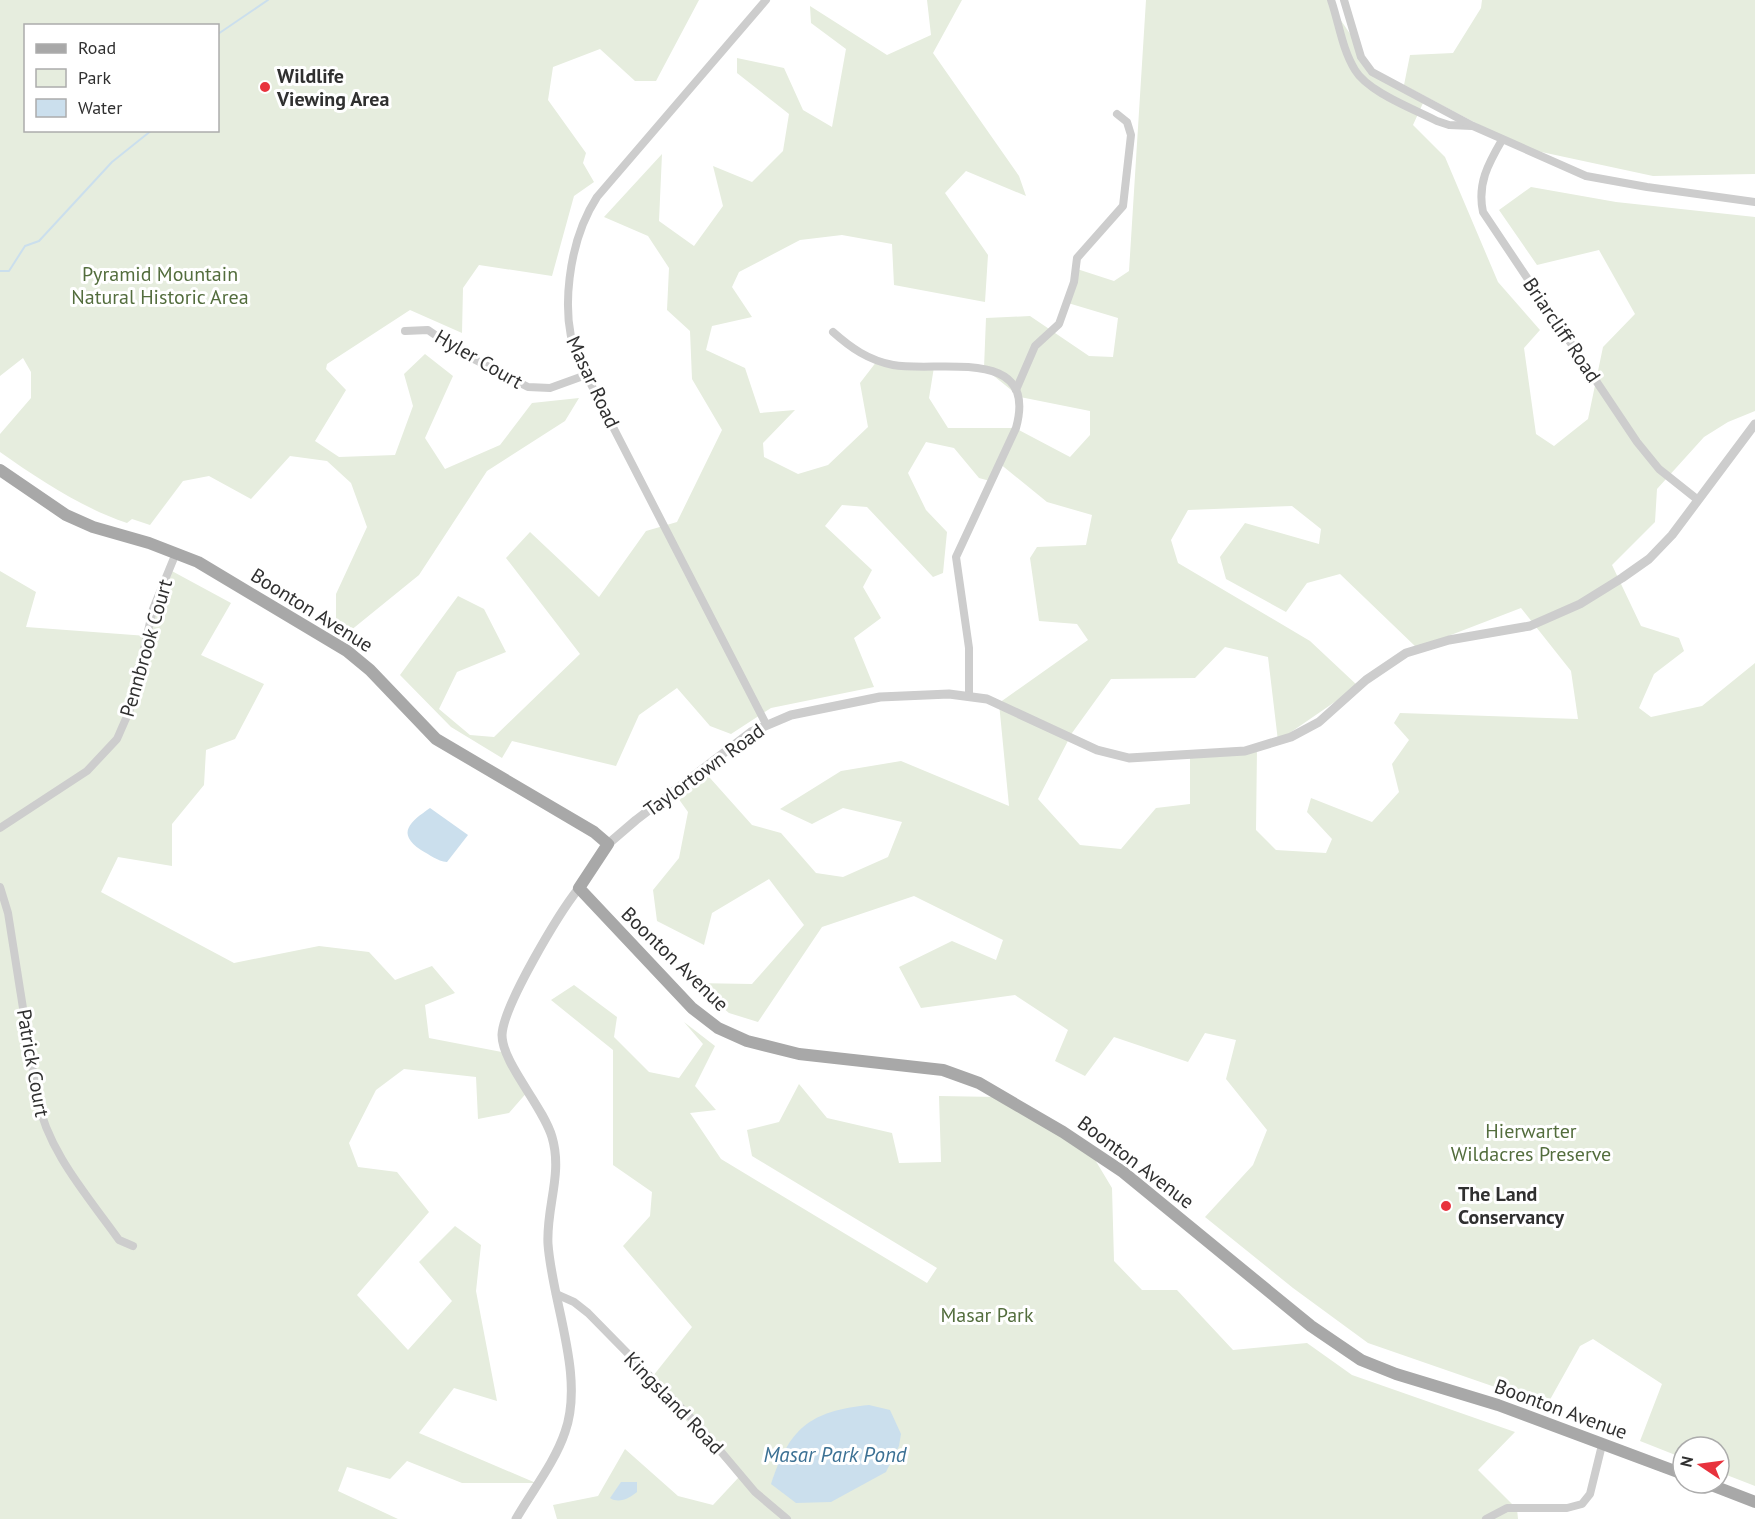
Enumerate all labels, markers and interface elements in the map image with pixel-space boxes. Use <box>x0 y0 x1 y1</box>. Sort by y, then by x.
legend <box>24 24 219 132</box>
text: Road <box>78 36 116 59</box>
place label: Wildlife Viewing Area <box>276 63 389 112</box>
text: Park <box>78 66 111 89</box>
marker: Wildlife Viewing Area <box>258 80 272 94</box>
text: Water <box>78 96 122 119</box>
park label: Pyramid Mountain Natural Historic Area <box>71 261 249 310</box>
street label: Briarcliff Road <box>1517 272 1607 388</box>
street label: Hyler Court <box>430 323 528 395</box>
street label: Masar Road <box>560 332 626 432</box>
street label: Boonton Avenue <box>246 562 378 658</box>
street label: Pennbrook Court <box>114 576 178 720</box>
street label: Taylortown Road <box>639 718 769 822</box>
street label: Boonton Avenue <box>616 901 734 1017</box>
street label: Patrick Court <box>11 1007 55 1119</box>
street label: Boonton Avenue <box>1072 1110 1200 1214</box>
park label: Hierwarter Wildacres Preserve <box>1451 1118 1611 1167</box>
place label: The Land Conservancy <box>1458 1181 1564 1230</box>
marker: The Land Conservancy <box>1439 1199 1453 1213</box>
park label: Masar Park <box>941 1302 1034 1328</box>
street label: Kingsland Road <box>619 1346 729 1460</box>
street label: Boonton Avenue <box>1491 1373 1631 1445</box>
north arrow <box>1671 1435 1731 1495</box>
water label: Masar Park Pond <box>763 1441 908 1468</box>
text: N <box>1675 1454 1697 1469</box>

